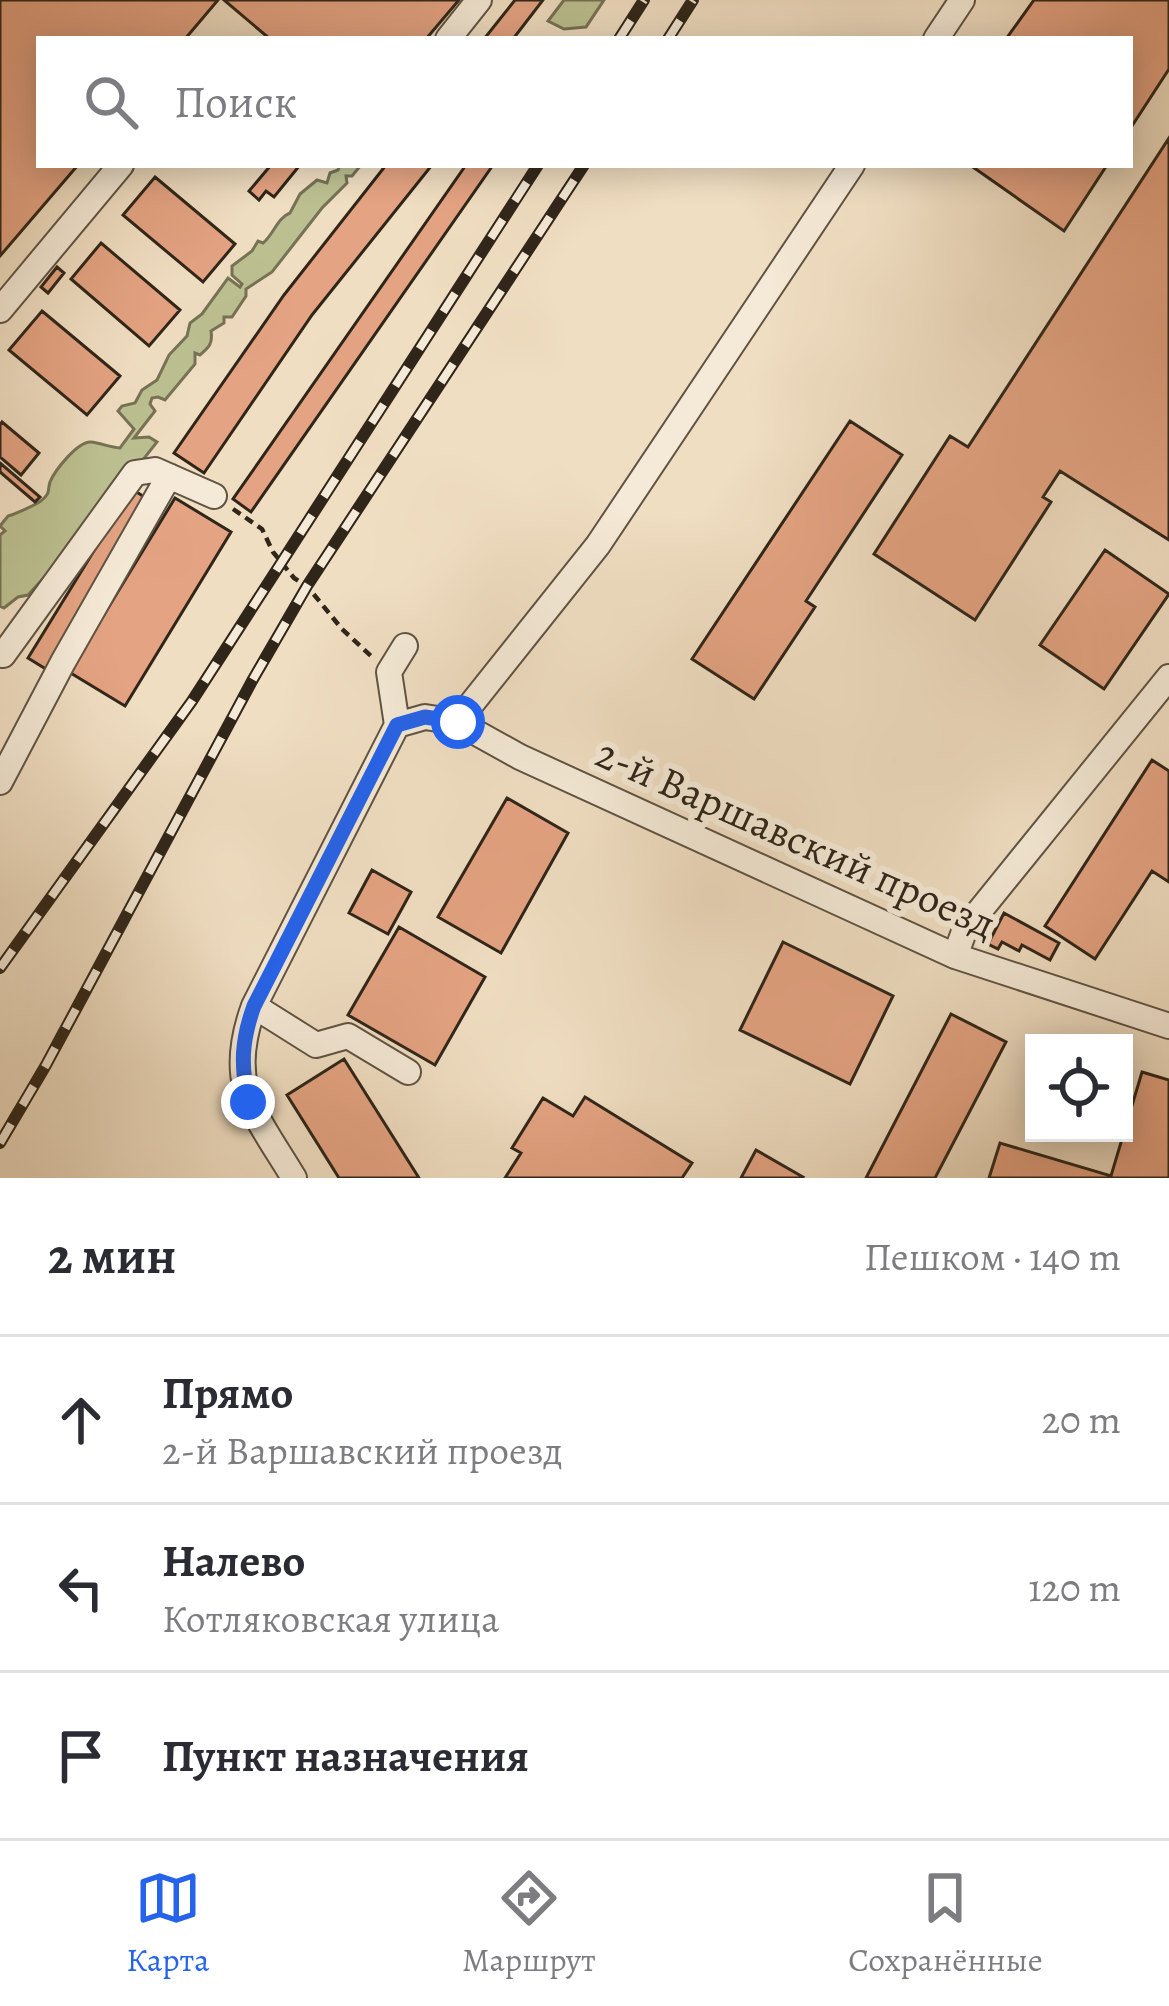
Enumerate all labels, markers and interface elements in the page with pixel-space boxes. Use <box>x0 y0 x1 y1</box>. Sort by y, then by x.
search box <box>36 36 1133 168</box>
icon: search <box>78 69 144 135</box>
text: Поиск <box>174 71 297 133</box>
route start <box>431 695 485 749</box>
street label: 2-й Варшавский проезд <box>587 724 1005 952</box>
map controls <box>1025 1034 1133 1142</box>
button: locate <box>1025 1034 1133 1142</box>
route end <box>221 1075 275 1129</box>
text: 2 мин <box>48 1221 176 1291</box>
text: Пешком · 140 m <box>864 1230 1121 1283</box>
text: Прямо <box>162 1362 293 1424</box>
icon: ahead <box>48 1387 114 1453</box>
text: 20 m <box>1042 1393 1121 1446</box>
text: 2-й Варшавский проезд <box>162 1424 563 1477</box>
text: Налево <box>162 1530 305 1592</box>
icon: left <box>48 1555 114 1621</box>
text: 120 m <box>1028 1561 1121 1614</box>
text: Котляковская улица <box>162 1592 499 1645</box>
icon: arrive <box>48 1723 114 1789</box>
text: Пункт назначения <box>162 1725 529 1787</box>
tab: Карта <box>126 1865 209 1982</box>
tab: Маршрут <box>462 1865 596 1982</box>
tab: Сохранённые <box>848 1865 1043 1982</box>

